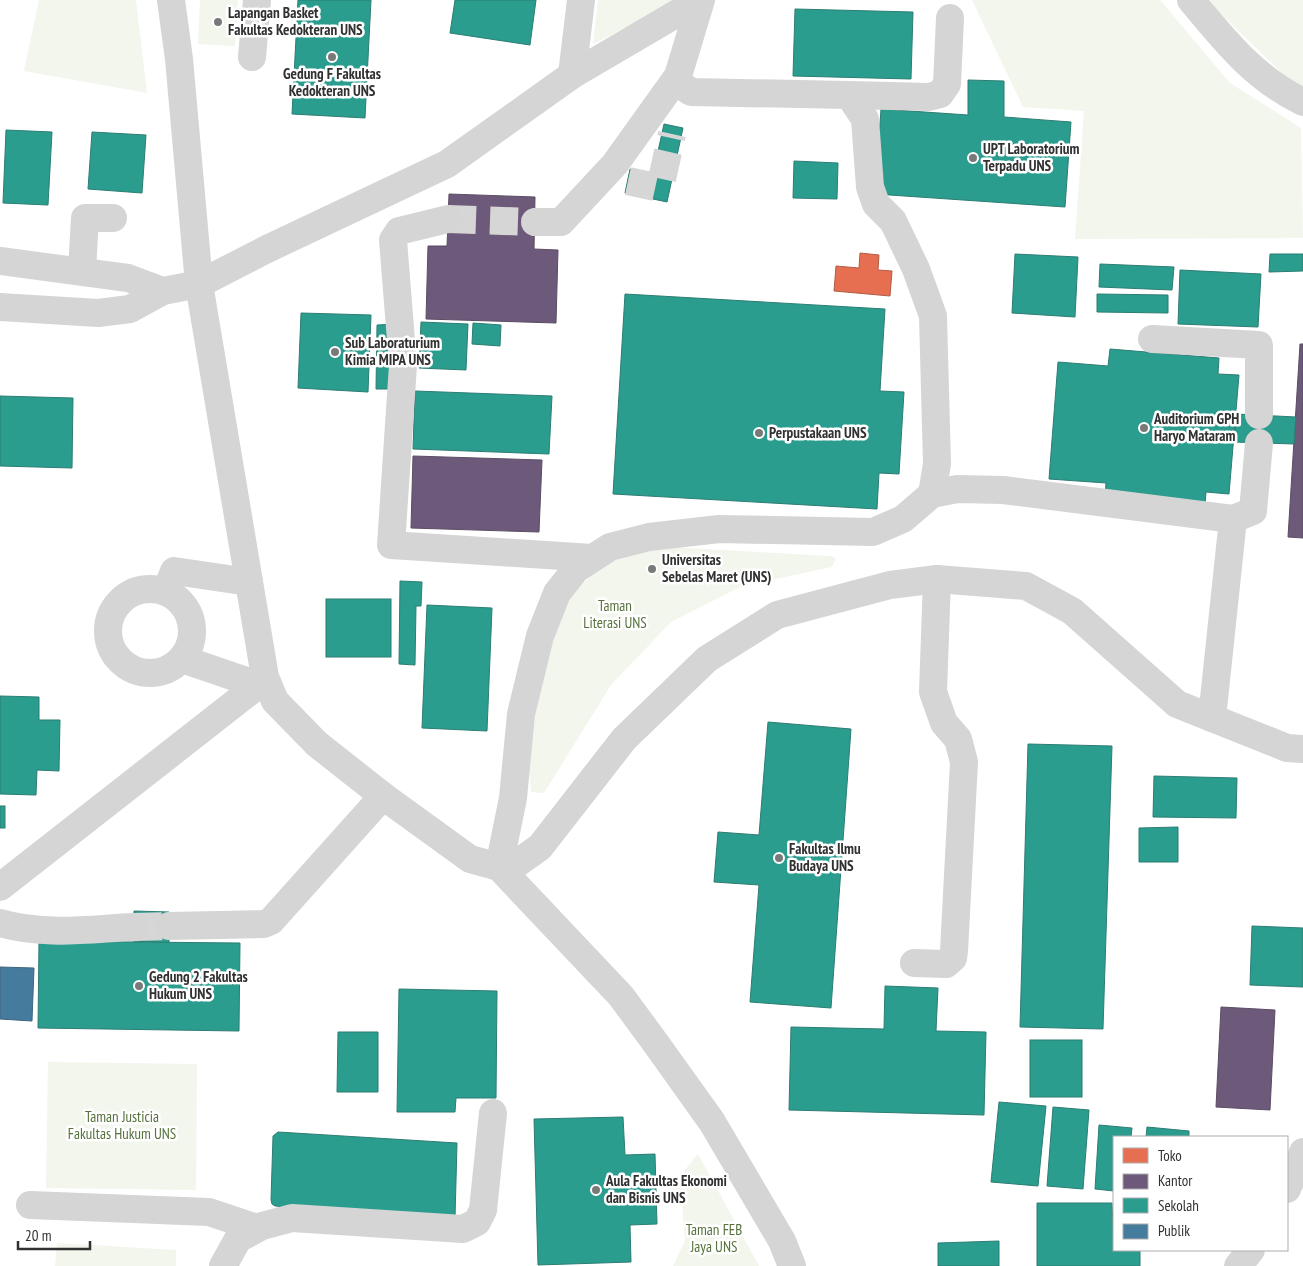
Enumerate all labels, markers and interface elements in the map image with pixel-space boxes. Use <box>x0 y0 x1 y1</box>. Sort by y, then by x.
place label: Lapangan Basket Fakultas Kedokteran UNS <box>228 3 363 39</box>
marker: Lapangan Basket Fakultas Kedokteran UNS <box>212 16 224 28</box>
marker: Gedung F Fakultas Kedokteran UNS <box>326 51 338 63</box>
place label: Gedung F Fakultas Kedokteran UNS <box>283 64 381 100</box>
place label: UPT Laboratorium Terpadu UNS <box>983 139 1079 175</box>
marker: UPT Laboratorium Terpadu UNS <box>967 152 979 164</box>
place label: Sub Laboraturium Kimia MIPA UNS <box>345 333 440 369</box>
marker: Sub Laboraturium Kimia MIPA UNS <box>329 346 341 358</box>
place label: Auditorium GPH Haryo Mataram <box>1153 409 1239 445</box>
marker: Auditorium GPH Haryo Mataram <box>1138 422 1150 434</box>
place label: Perpustakaan UNS <box>769 423 867 442</box>
marker: Perpustakaan UNS <box>753 427 765 439</box>
place label: Universitas Sebelas Maret (UNS) <box>662 550 771 586</box>
marker: Universitas Sebelas Maret (UNS) <box>646 563 658 575</box>
park label: Taman Literasi UNS <box>583 596 647 632</box>
place label: Fakultas Ilmu Budaya UNS <box>789 839 861 875</box>
marker: Fakultas Ilmu Budaya UNS <box>773 852 785 864</box>
place label: Gedung 2 Fakultas Hukum UNS <box>149 967 248 1003</box>
marker: Gedung 2 Fakultas Hukum UNS <box>133 980 145 992</box>
park label: Taman Justicia Fakultas Hukum UNS <box>68 1107 176 1143</box>
legend <box>1113 1136 1288 1251</box>
text: Toko <box>1158 1146 1182 1165</box>
place label: Aula Fakultas Ekonomi dan Bisnis UNS <box>605 1171 727 1207</box>
text: Kantor <box>1158 1171 1193 1190</box>
marker: Aula Fakultas Ekonomi dan Bisnis UNS <box>590 1184 602 1196</box>
text: Sekolah <box>1158 1196 1199 1215</box>
scale bar <box>18 1218 90 1250</box>
park label: Taman FEB Jaya UNS <box>686 1220 742 1256</box>
text: Publik <box>1158 1221 1190 1240</box>
text: 20 m <box>25 1226 51 1245</box>

